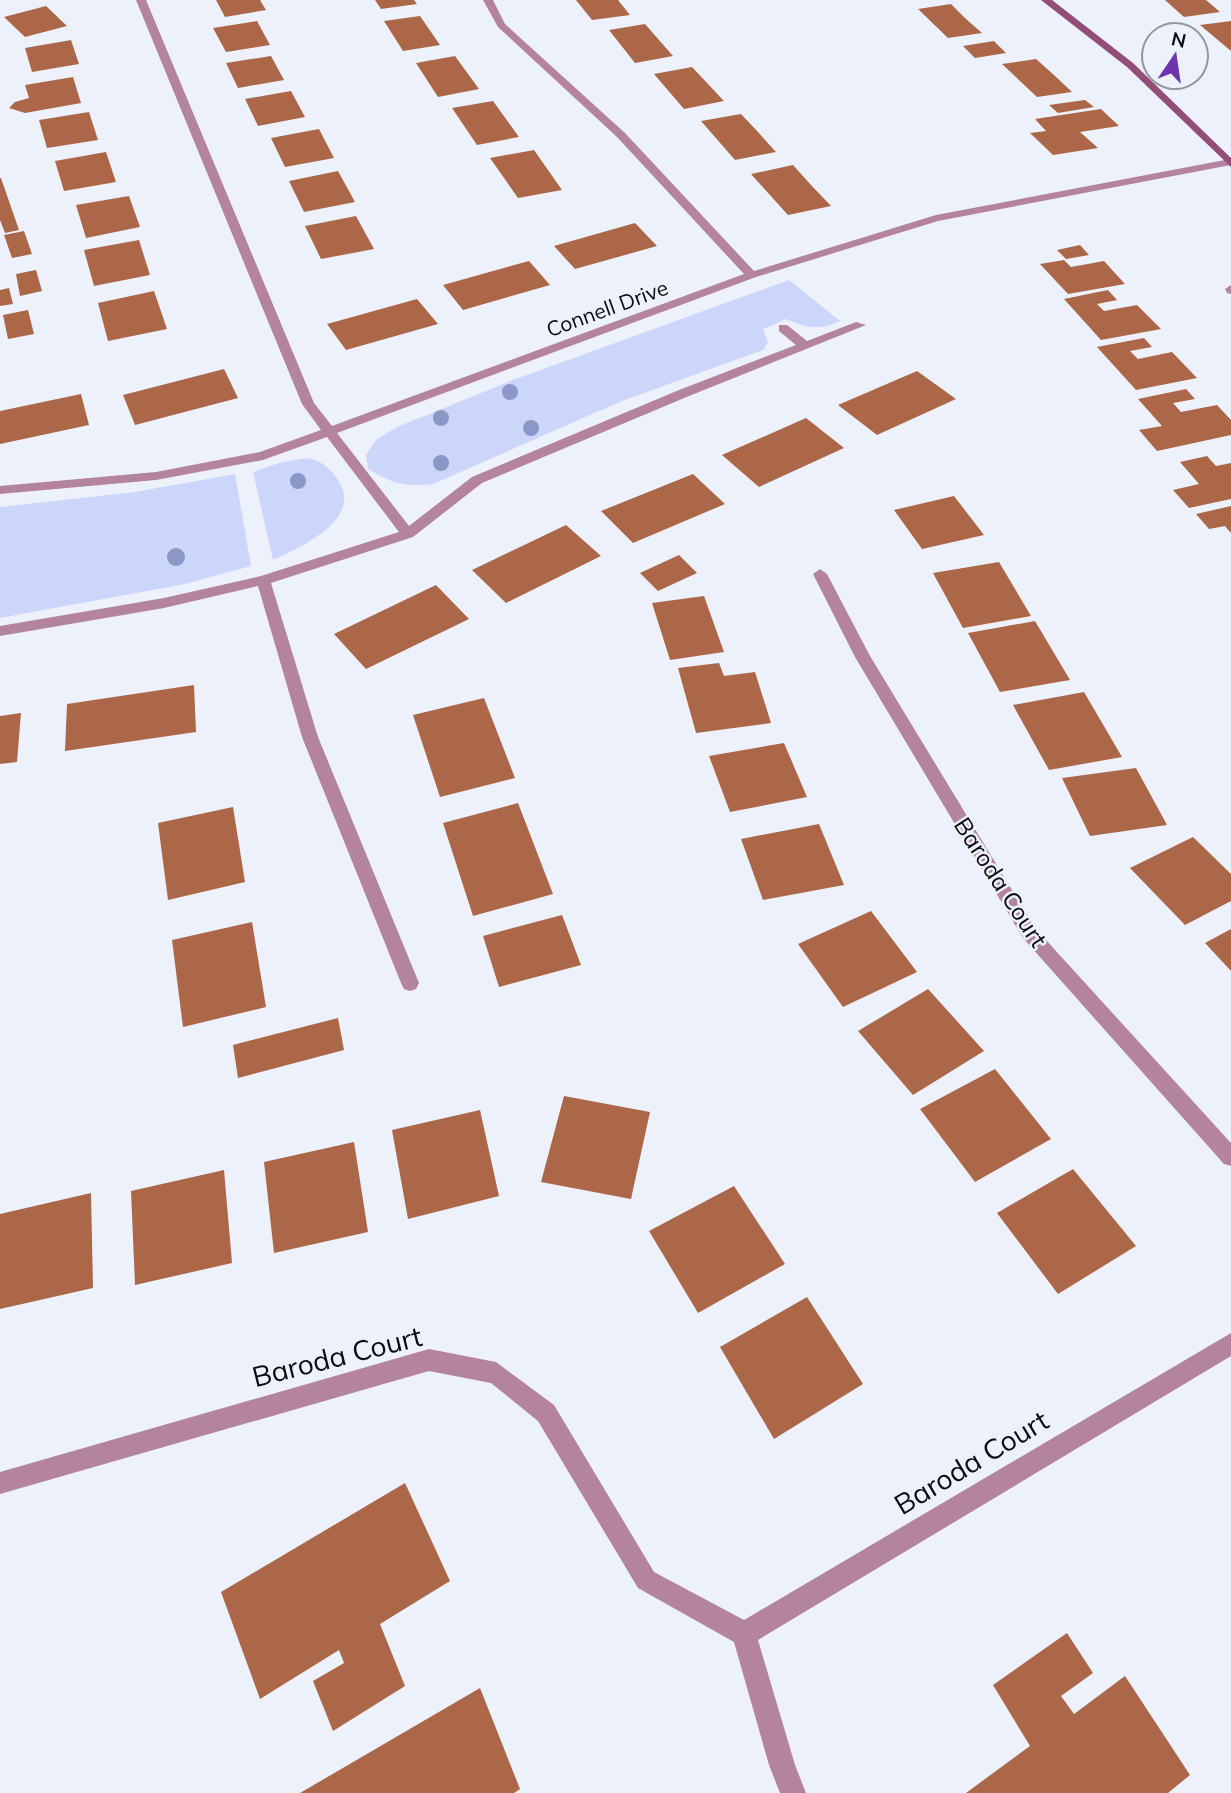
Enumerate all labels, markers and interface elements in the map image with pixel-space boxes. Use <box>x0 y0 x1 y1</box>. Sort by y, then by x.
north arrow <box>1140 21 1210 91</box>
text: N <box>1169 26 1189 53</box>
street label: Connell Drive <box>542 274 672 342</box>
street label: Baroda Court <box>948 811 1054 953</box>
street label: Baroda Court <box>248 1318 426 1394</box>
street label: Baroda Court <box>888 1402 1055 1522</box>

